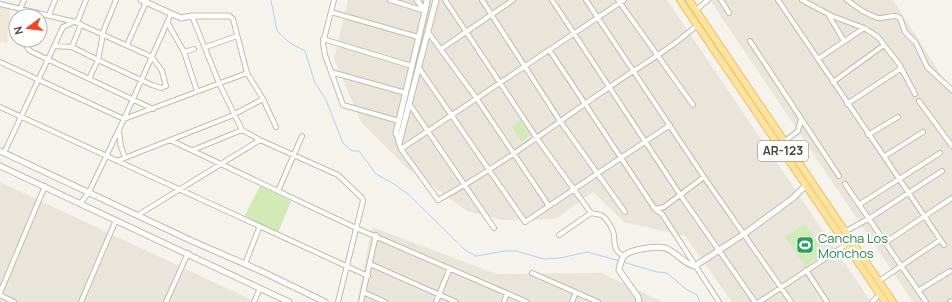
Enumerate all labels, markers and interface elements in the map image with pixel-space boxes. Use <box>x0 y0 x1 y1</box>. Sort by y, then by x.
north arrow <box>8 8 48 48</box>
text: N <box>10 25 26 36</box>
road number: AR-123 <box>758 141 808 161</box>
place label: Cancha Los Monchos <box>818 229 888 262</box>
sports icon: Cancha Los Monchos <box>795 235 815 255</box>

